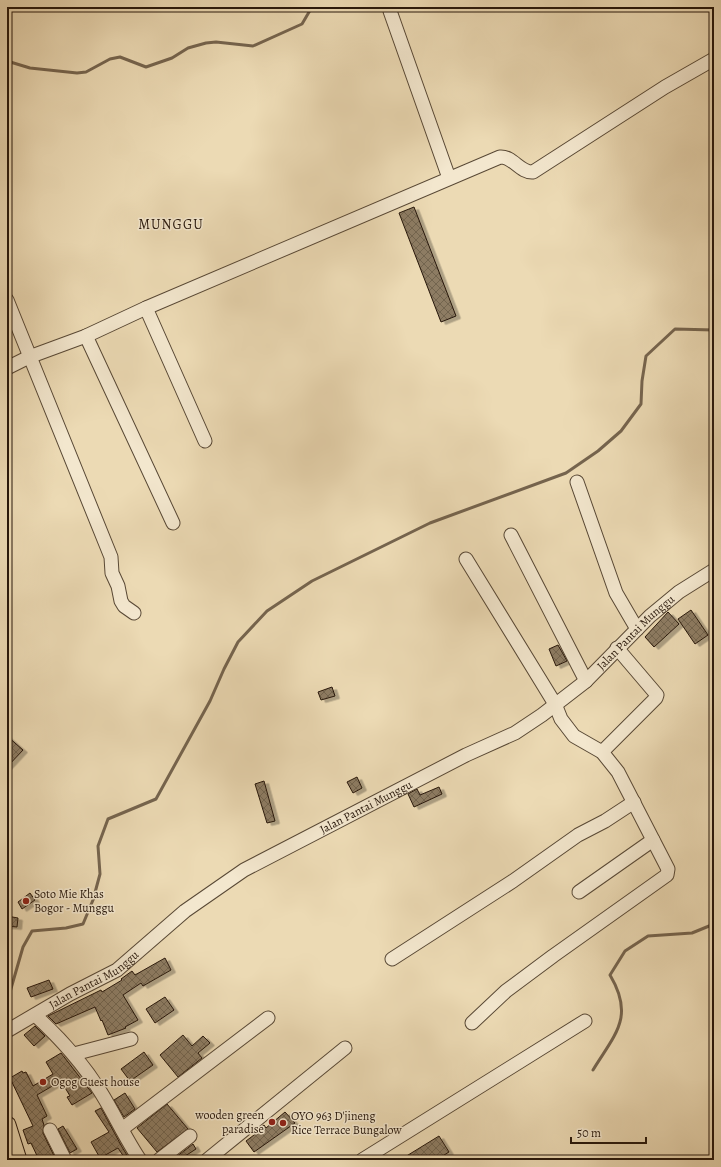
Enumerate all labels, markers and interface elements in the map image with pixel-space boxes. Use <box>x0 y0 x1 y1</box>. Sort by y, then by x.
district label: MUNGGU <box>138 215 204 234</box>
street label: Jalan Pantai Munggu <box>593 591 678 673</box>
street label: Jalan Pantai Munggu <box>317 776 415 837</box>
place label: Soto Mie Khas Bogor - Munggu <box>34 886 114 916</box>
marker: Soto Mie Khas Bogor - Munggu <box>21 896 31 906</box>
street label: Jalan Pantai Munggu <box>46 946 142 1013</box>
place label: Ogog Guest house <box>51 1074 140 1090</box>
marker: Ogog Guest house <box>38 1077 48 1087</box>
place label: wooden green paradise <box>194 1107 264 1137</box>
place label: OYO 963 D'jineng Rice Terrace Bungalow <box>291 1108 402 1138</box>
marker: wooden green paradise <box>267 1117 277 1127</box>
marker: OYO 963 D'jineng Rice Terrace Bungalow <box>278 1118 288 1128</box>
scale bar <box>571 1119 646 1145</box>
text: 50 m <box>577 1125 601 1141</box>

